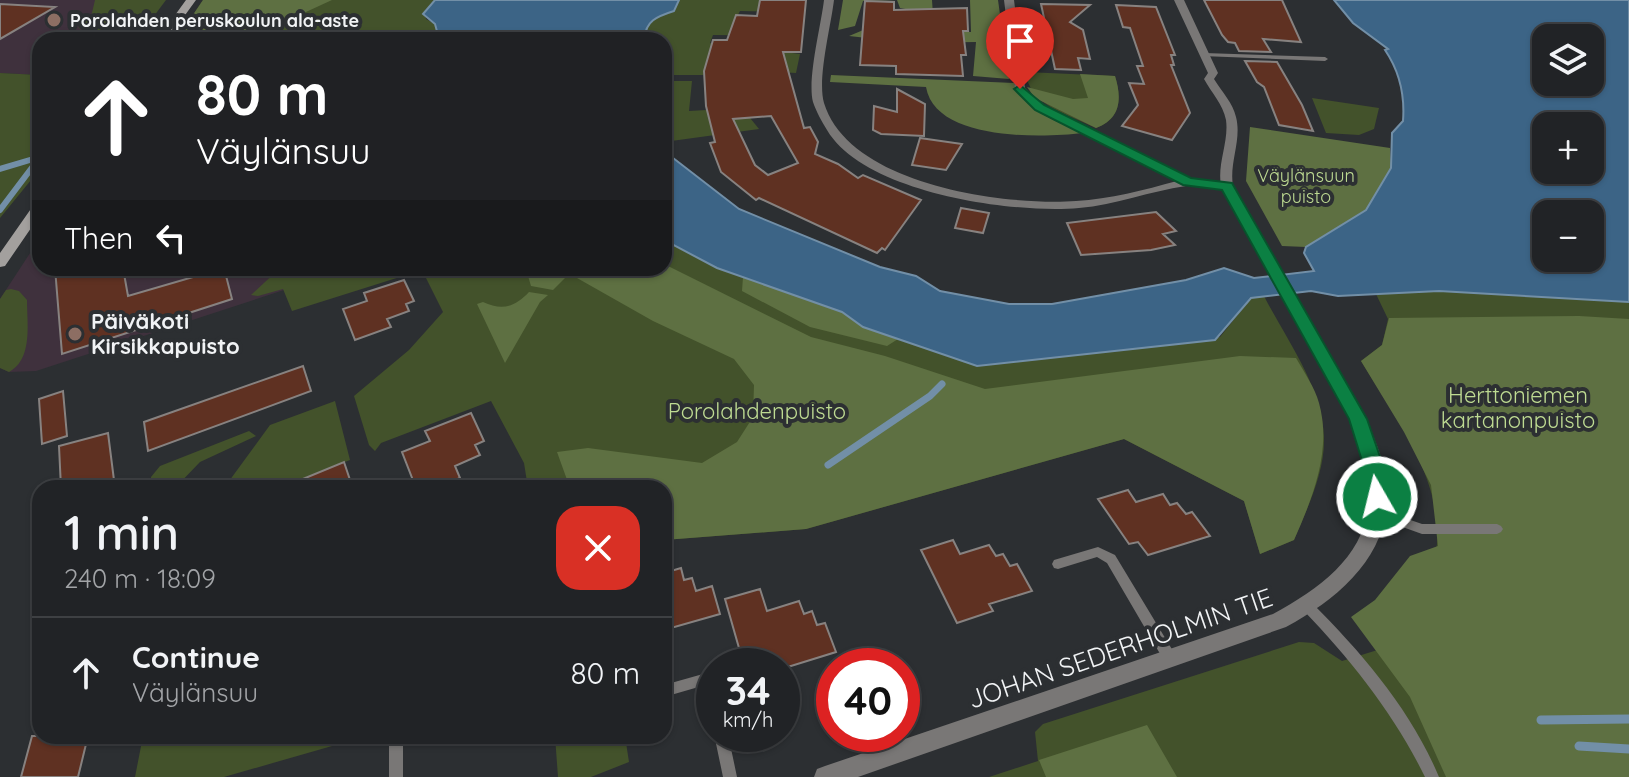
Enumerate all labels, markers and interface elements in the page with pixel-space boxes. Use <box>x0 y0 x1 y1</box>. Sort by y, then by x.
pin <box>986 7 1054 89</box>
place label: Porolahden peruskoulun ala-aste <box>70 9 359 32</box>
marker: Porolahden peruskoulun ala-aste <box>45 11 63 29</box>
icon: arrive <box>998 19 1042 63</box>
map controls <box>1532 24 1604 272</box>
button: layers <box>1532 24 1604 96</box>
text: 80 m <box>196 59 328 129</box>
icon: ahead <box>64 64 168 168</box>
button: + <box>1532 112 1604 184</box>
text: Väylänsuu <box>196 128 371 173</box>
park label: Väylänsuun puisto <box>1257 164 1355 208</box>
button: − <box>1532 200 1604 272</box>
icon: left <box>149 216 193 260</box>
text: Then <box>64 219 133 257</box>
place label: Päiväkoti Kirsikkapuisto <box>91 307 240 360</box>
marker: Päiväkoti Kirsikkapuisto <box>66 325 84 343</box>
park label: Herttoniemen kartanonpuisto <box>1441 381 1595 434</box>
park label: Porolahdenpuisto <box>668 397 846 425</box>
position arrow <box>1335 455 1419 539</box>
text: 1 min <box>64 502 179 562</box>
button: close <box>556 506 640 590</box>
text: 240 m · 18:09 <box>64 562 216 595</box>
street label: JOHAN SEDERHOLMIN TIE <box>963 580 1277 716</box>
text: Continue <box>132 638 260 676</box>
speed limit sign: 40 <box>816 648 920 752</box>
icon: ahead <box>64 651 108 695</box>
text: 80 m <box>570 654 640 692</box>
text: 34 <box>726 665 771 715</box>
text: Väylänsuu <box>132 676 258 709</box>
text: km/h <box>723 707 773 732</box>

